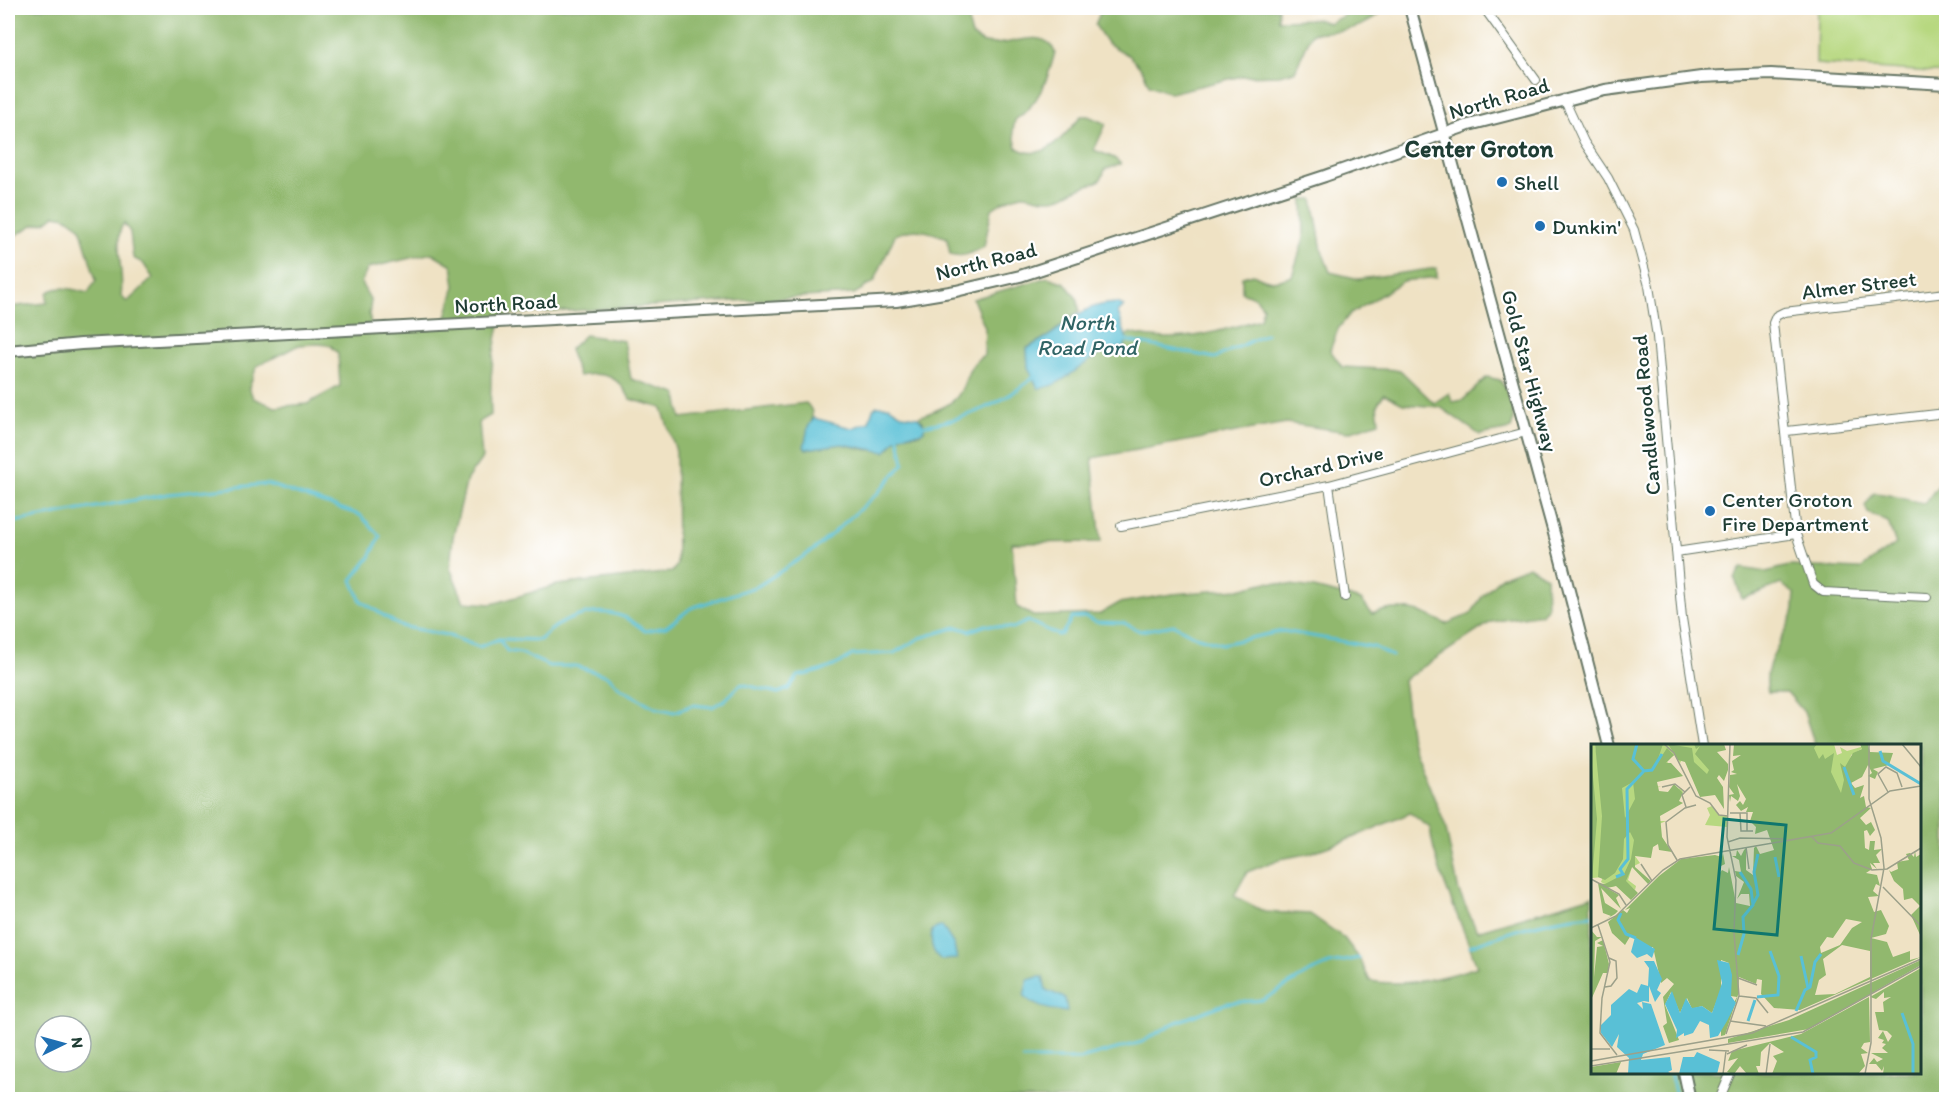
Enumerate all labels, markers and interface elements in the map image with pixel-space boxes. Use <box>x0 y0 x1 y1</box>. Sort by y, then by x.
street label: North Road <box>1446 72 1552 124</box>
district label: Center Groton <box>1405 134 1554 163</box>
place label: Shell <box>1514 170 1559 195</box>
marker: Shell <box>1495 175 1509 189</box>
place label: Dunkin' <box>1552 214 1621 239</box>
marker: Dunkin' <box>1533 219 1547 233</box>
street label: North Road <box>933 236 1039 286</box>
street label: Almer Street <box>1800 266 1918 304</box>
street label: Gold Star Highway <box>1496 287 1564 455</box>
street label: North Road <box>454 288 559 318</box>
water label: North Road Pond <box>1037 309 1139 361</box>
street label: Candlewood Road <box>1626 333 1665 496</box>
street label: Orchard Drive <box>1256 440 1386 492</box>
place label: Center Groton Fire Department <box>1722 487 1869 536</box>
marker: Center Groton Fire Department <box>1703 504 1717 518</box>
inset map <box>1591 744 1921 1074</box>
north arrow <box>33 1014 93 1074</box>
text: N <box>68 1037 87 1049</box>

